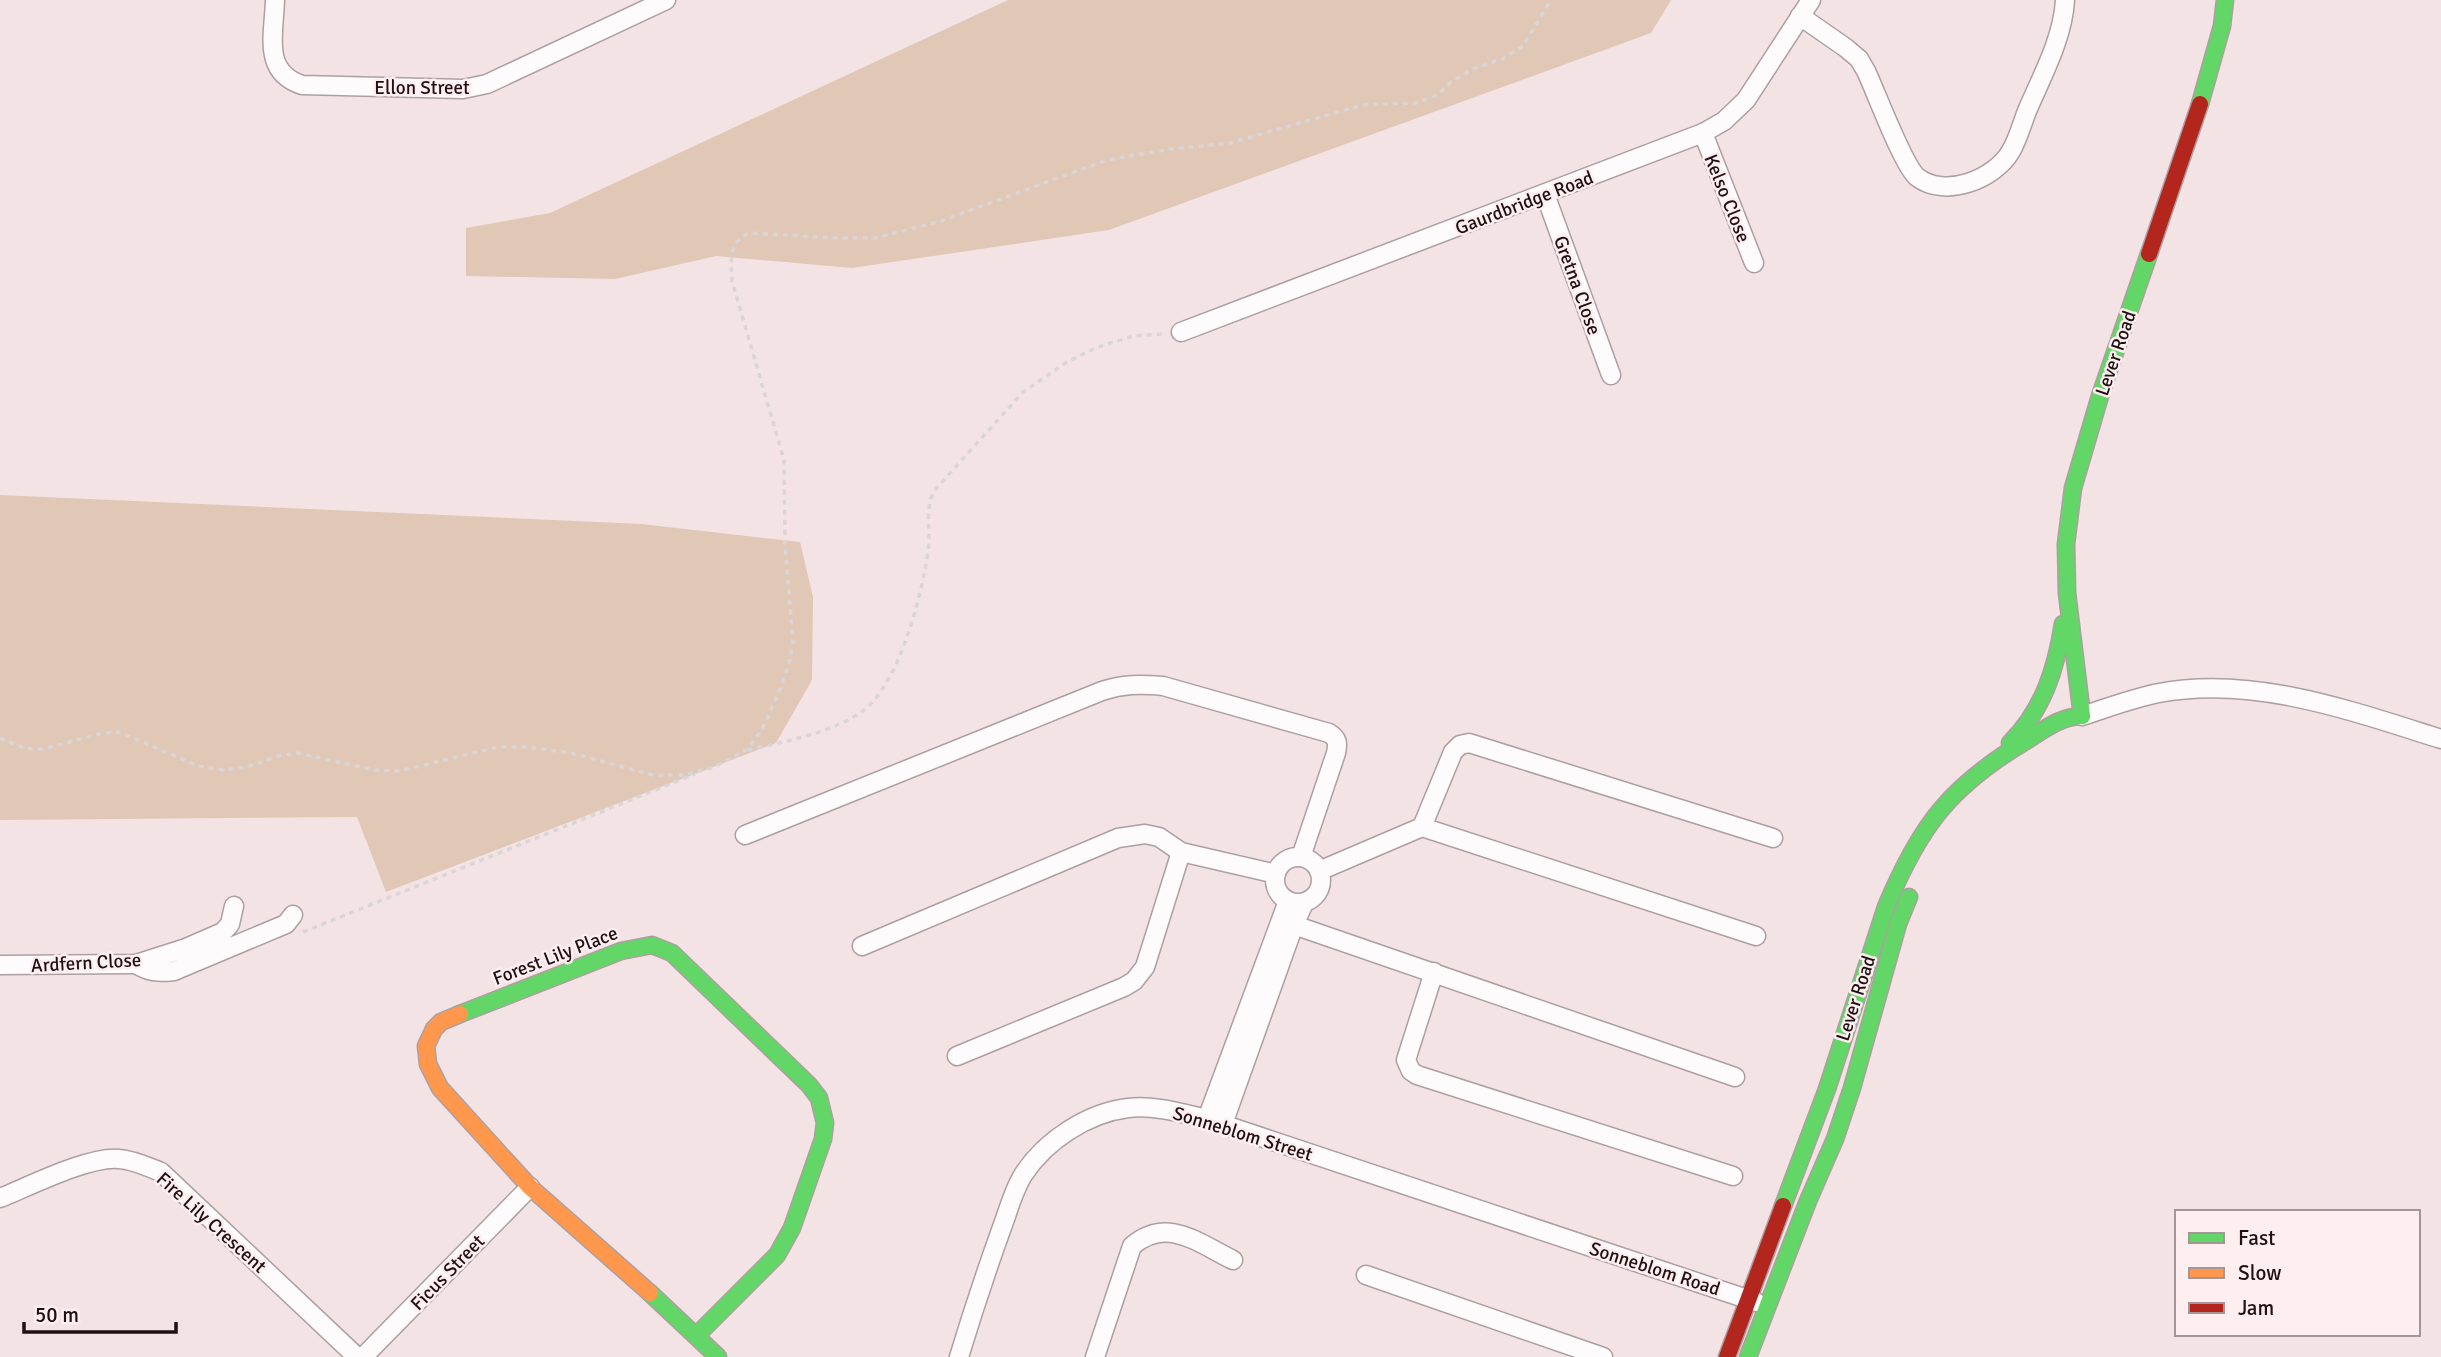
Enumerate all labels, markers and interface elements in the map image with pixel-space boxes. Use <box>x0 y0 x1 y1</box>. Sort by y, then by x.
street label: Ellon Street <box>374 76 470 100</box>
street label: Kelso Close <box>1699 151 1756 246</box>
street label: Gaurdbridge Road <box>1452 166 1597 240</box>
street label: Gretna Close <box>1548 232 1606 338</box>
street label: Lever Road <box>2090 308 2142 399</box>
street label: Forest Lily Place <box>489 921 621 991</box>
street label: Ardfern Close <box>30 948 142 978</box>
street label: Lever Road <box>1831 953 1881 1044</box>
street label: Sonneblom Street <box>1170 1101 1316 1167</box>
street label: Fire Lily Crescent <box>151 1167 272 1279</box>
legend <box>2175 1210 2420 1336</box>
text: Fast <box>2238 1225 2275 1251</box>
street label: Ficus Street <box>406 1229 490 1316</box>
street label: Sonneblom Road <box>1586 1237 1723 1301</box>
text: Slow <box>2238 1260 2282 1286</box>
scale bar <box>24 1290 177 1334</box>
text: Jam <box>2238 1295 2274 1321</box>
text: 50 m <box>35 1302 79 1328</box>

